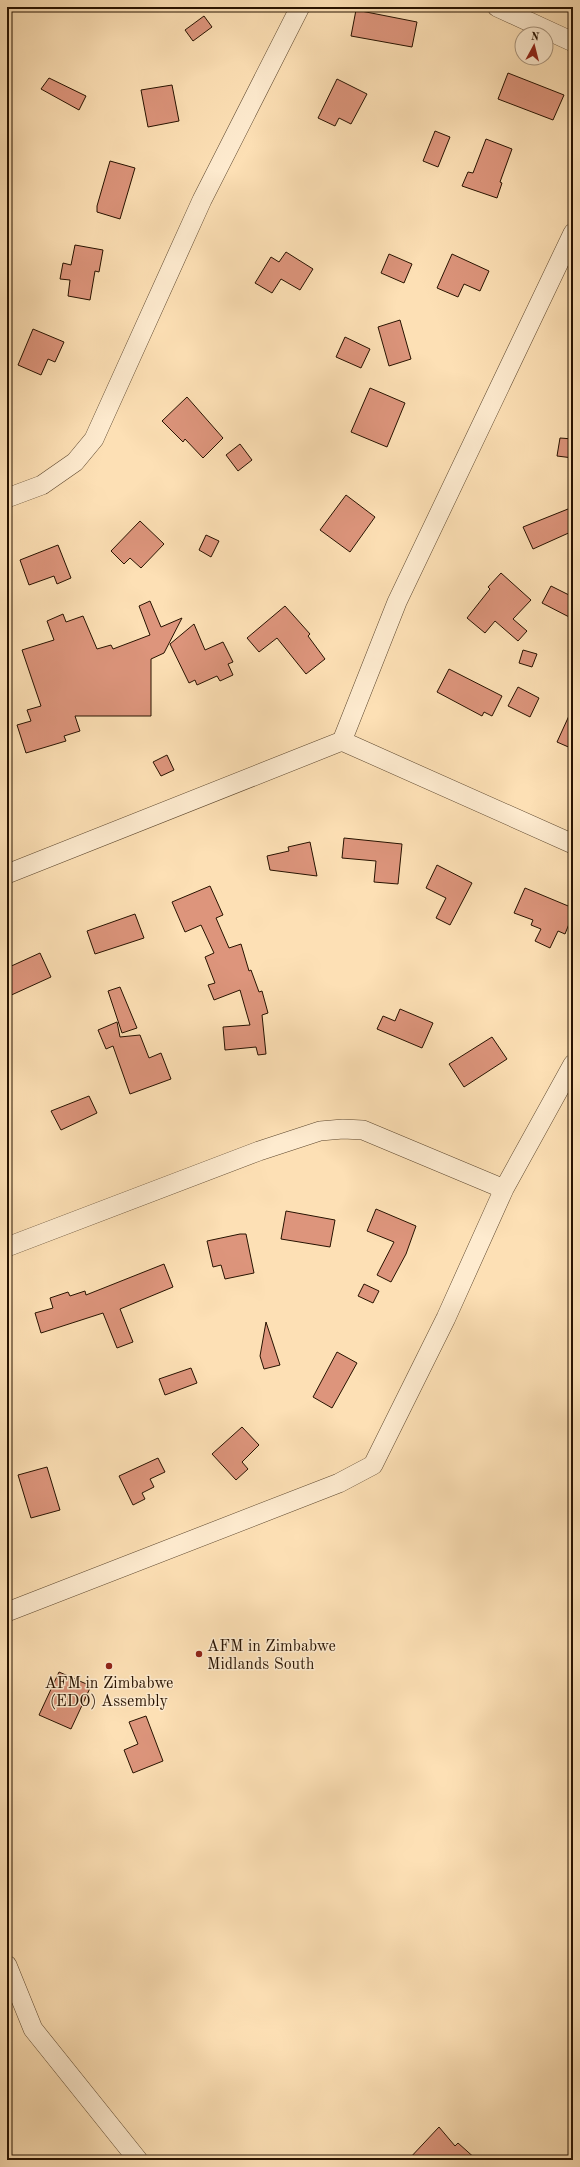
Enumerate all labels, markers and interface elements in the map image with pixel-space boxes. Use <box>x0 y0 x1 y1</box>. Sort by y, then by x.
north arrow <box>514 26 554 66</box>
text: N <box>530 32 540 44</box>
place label: AFM in Zimbabwe Midlands South <box>207 1639 336 1673</box>
marker: AFM in Zimbabwe Midlands South <box>194 1649 204 1659</box>
marker: AFM in Zimbabwe (EDO) Assembly <box>104 1661 114 1671</box>
place label: AFM in Zimbabwe (EDO) Assembly <box>45 1676 173 1710</box>

